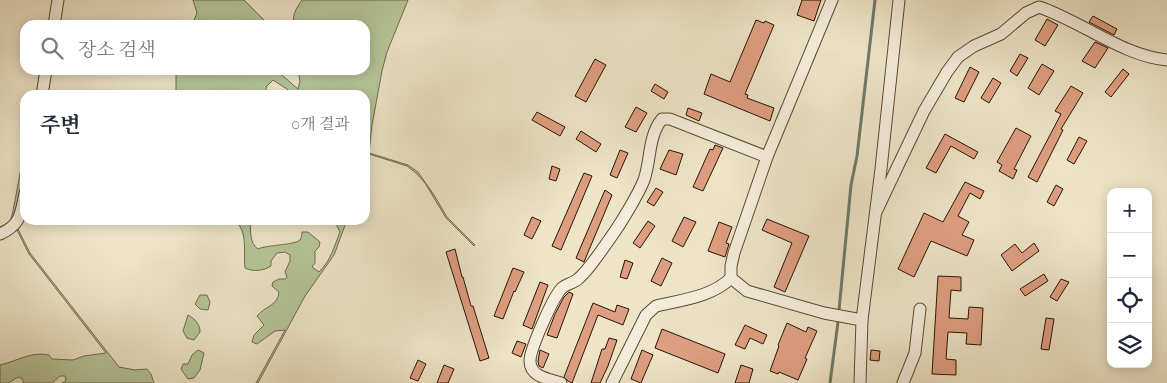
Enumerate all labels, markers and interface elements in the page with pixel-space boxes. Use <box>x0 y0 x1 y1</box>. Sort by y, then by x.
search box <box>20 20 370 75</box>
icon: search <box>38 34 66 62</box>
text: 장소 검색 <box>78 39 156 61</box>
text: 주변 <box>40 113 81 137</box>
text: 0개 결과 <box>291 114 350 133</box>
map controls <box>1107 188 1152 368</box>
button: + <box>1107 188 1152 233</box>
button: − <box>1107 233 1152 278</box>
button: locate <box>1107 278 1152 323</box>
button: layers <box>1107 323 1152 368</box>

